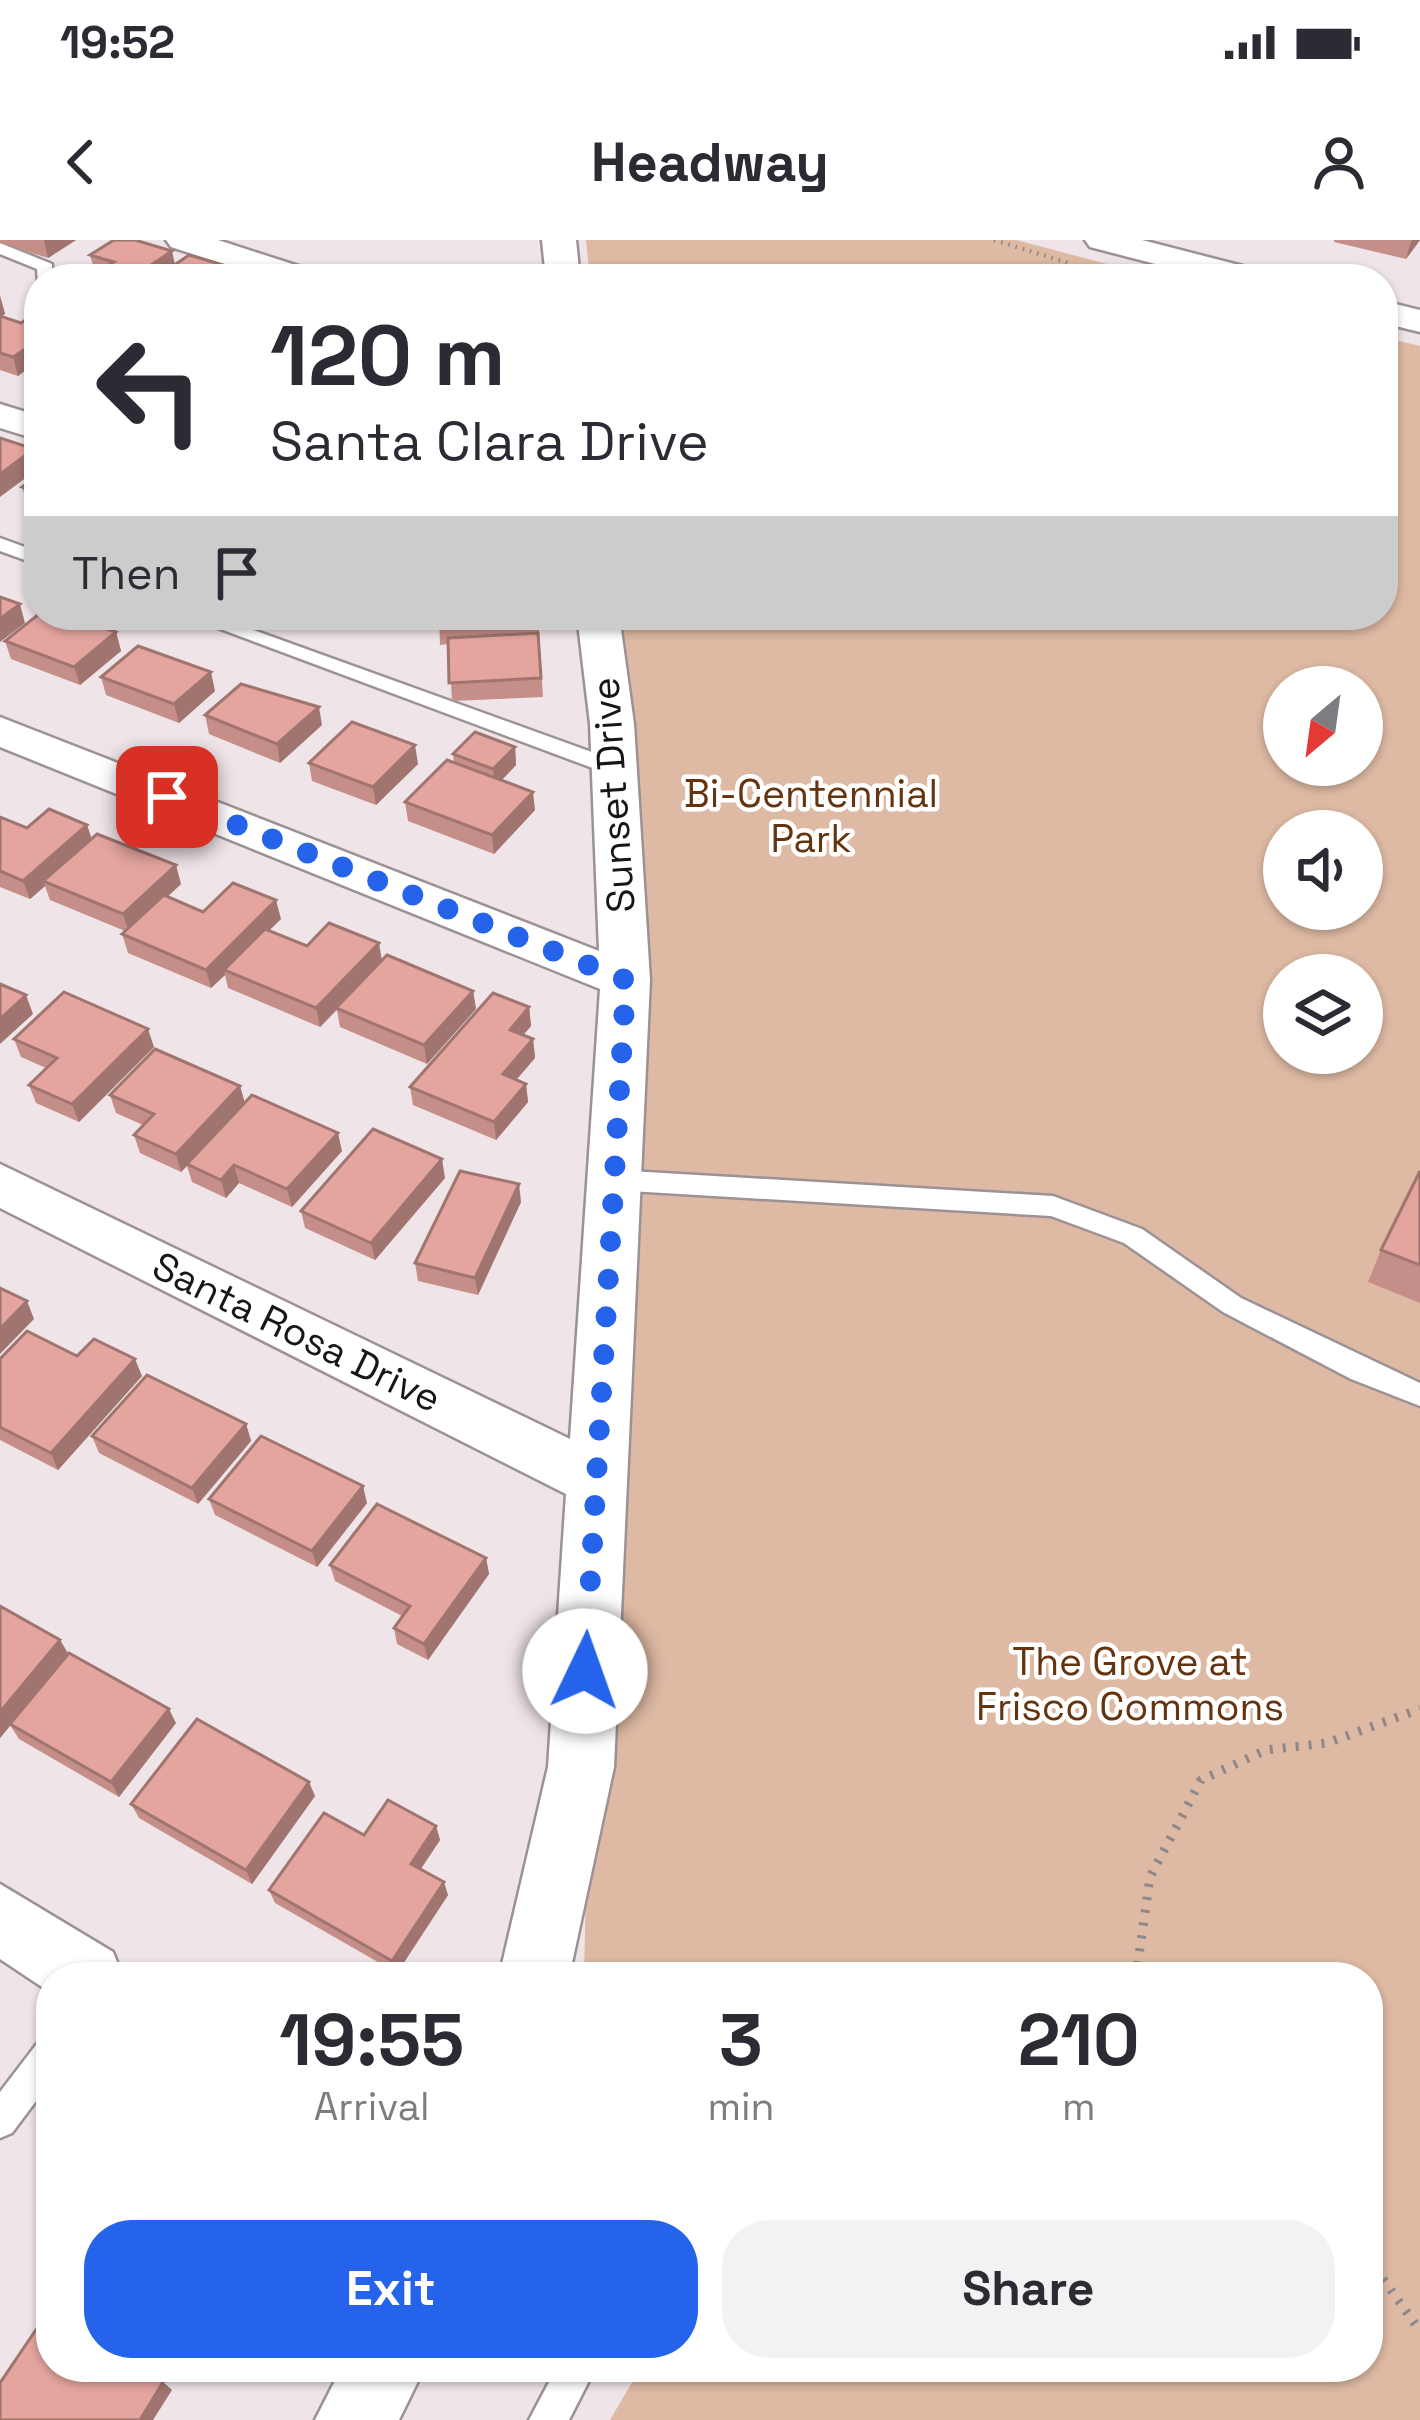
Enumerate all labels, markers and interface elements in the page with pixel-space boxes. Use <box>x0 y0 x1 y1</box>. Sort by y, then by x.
text: 19:52 <box>60 14 175 71</box>
text: Headway <box>591 128 829 197</box>
icon: back <box>48 129 114 195</box>
icon: person <box>1306 129 1372 195</box>
text: 120 m <box>270 302 505 410</box>
icon: left <box>72 312 228 468</box>
text: Santa Clara Drive <box>270 407 709 476</box>
icon: arrive <box>204 540 270 606</box>
text: Then <box>72 545 180 602</box>
north arrow <box>1263 666 1383 786</box>
map controls <box>1263 666 1383 1074</box>
street label: Sunset Drive <box>580 676 646 914</box>
pin <box>116 746 218 848</box>
icon: arrive <box>134 764 200 830</box>
park label: Bi-Centennial Park <box>684 769 938 863</box>
button: sound <box>1263 810 1383 930</box>
button: layers <box>1263 954 1383 1074</box>
street label: Santa Rosa Drive <box>145 1241 449 1423</box>
position arrow <box>522 1608 648 1734</box>
park label: The Grove at Frisco Commons <box>976 1637 1284 1731</box>
text: 19:55 <box>279 1994 464 2086</box>
text: 3 <box>719 1994 763 2086</box>
text: 210 <box>1018 1994 1140 2086</box>
text: Arrival <box>314 2082 430 2131</box>
text: min <box>707 2082 774 2131</box>
text: m <box>1062 2082 1095 2131</box>
button: Exit <box>84 2220 698 2358</box>
button: Share <box>722 2220 1335 2358</box>

